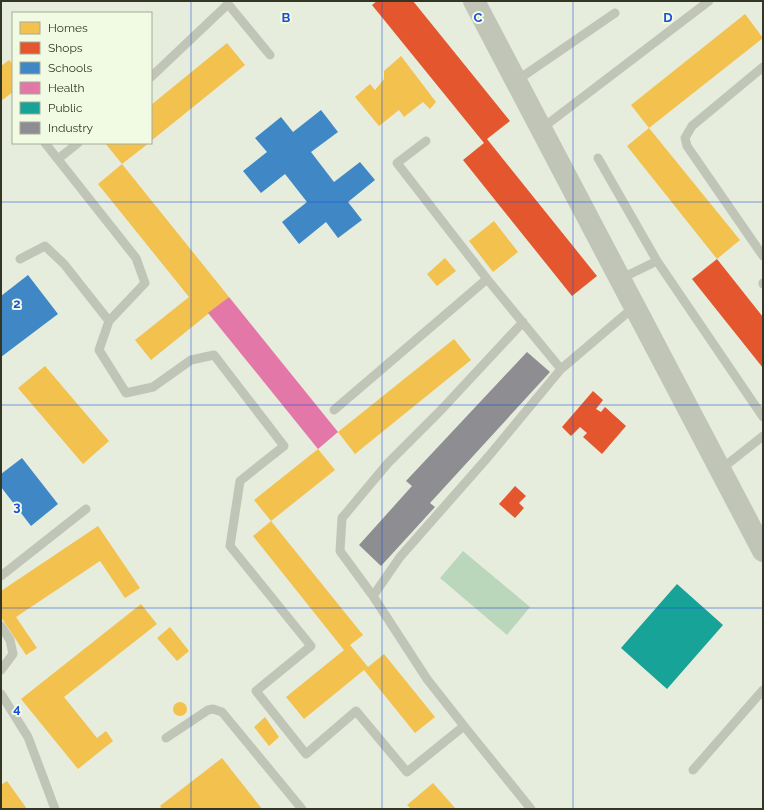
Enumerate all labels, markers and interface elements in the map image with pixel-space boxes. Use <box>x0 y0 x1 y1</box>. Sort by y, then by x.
text: B <box>282 10 291 25</box>
text: C <box>474 10 483 25</box>
text: D <box>663 10 673 25</box>
legend <box>12 12 152 144</box>
text: Homes <box>48 21 88 35</box>
text: Shops <box>48 41 83 55</box>
text: Schools <box>48 61 92 75</box>
text: Health <box>48 81 85 95</box>
text: Public <box>48 101 83 115</box>
text: Industry <box>48 121 94 135</box>
text: 2 <box>13 296 21 311</box>
text: 3 <box>13 499 21 514</box>
text: 4 <box>13 701 21 716</box>

